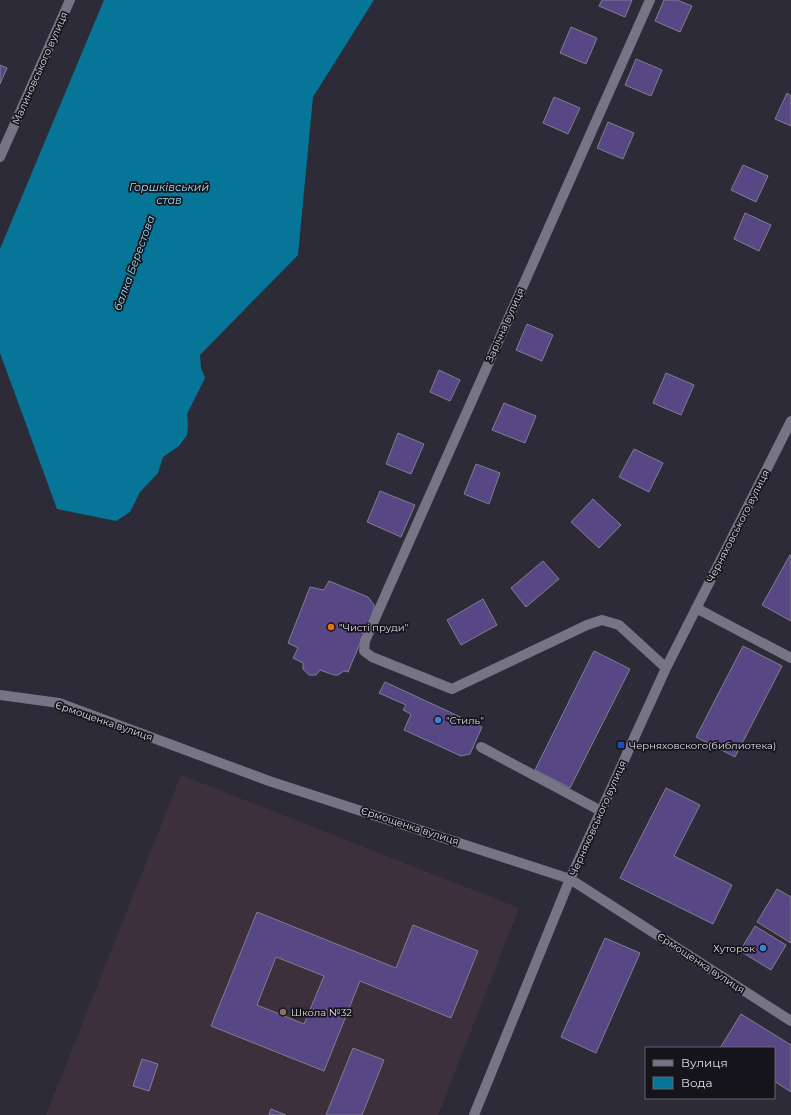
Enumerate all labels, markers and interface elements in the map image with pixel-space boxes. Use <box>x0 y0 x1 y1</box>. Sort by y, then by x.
street label: Малиновського вулиця <box>9 10 71 126</box>
water label: Горшківський став <box>129 180 209 207</box>
water label: балка Берестова <box>110 213 158 313</box>
street label: Зарічна вулиця <box>483 286 527 364</box>
street label: Черняховського вулиця <box>704 467 772 585</box>
place label: "Чисті пруди" <box>339 621 409 634</box>
marker: "Чисті пруди" <box>326 622 336 632</box>
street label: Єрмощенка вулиця <box>54 698 154 744</box>
place label: "Стиль" <box>446 714 484 727</box>
marker: "Стиль" <box>433 715 443 725</box>
place label: Черняховского(библиотека) <box>629 739 776 752</box>
marker: Черняховского(библиотека) <box>616 740 626 750</box>
street label: Черняховського вулиця <box>567 758 629 878</box>
street label: Єрмощенка вулиця <box>359 804 461 848</box>
street label: Єрмощенка вулиця <box>655 930 747 996</box>
place label: Хуторок <box>713 942 755 955</box>
marker: Хуторок <box>758 943 768 953</box>
place label: Школа №32 <box>291 1006 352 1019</box>
marker: Школа №32 <box>278 1007 288 1017</box>
legend <box>645 1047 775 1099</box>
text: Вулиця <box>681 1055 728 1070</box>
text: Вода <box>681 1075 712 1090</box>

